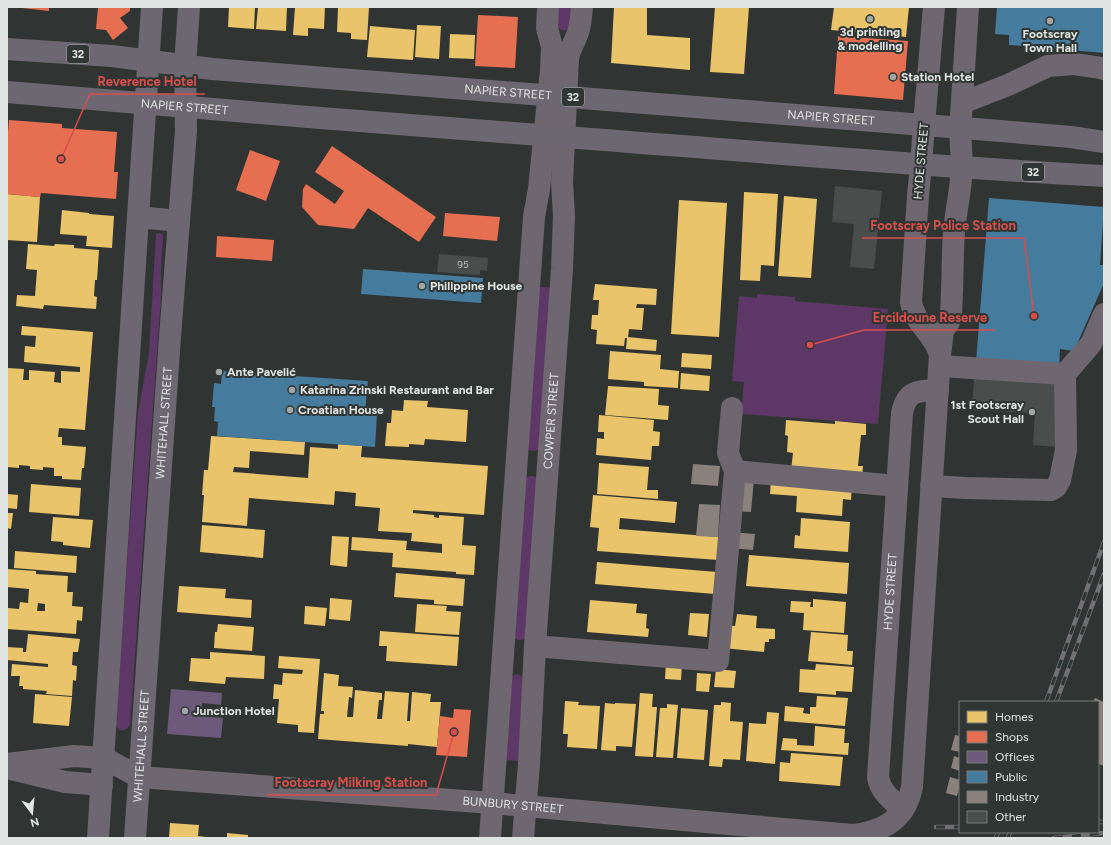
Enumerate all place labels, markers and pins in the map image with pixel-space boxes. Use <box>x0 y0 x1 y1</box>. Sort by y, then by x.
marker: 3d printing & modelling <box>865 14 875 24</box>
marker: Footscray Town Hall <box>1045 16 1055 26</box>
place label: 3d printing & modelling <box>838 25 902 53</box>
place label: Footscray Town Hall <box>1022 27 1078 55</box>
callout: Reverence Hotel <box>90 69 205 94</box>
place label: Station Hotel <box>901 70 974 84</box>
marker: Station Hotel <box>888 72 898 82</box>
callout: Footscray Police Station <box>862 213 1024 238</box>
place label: Philippine House <box>430 279 523 293</box>
marker: Philippine House <box>417 281 427 291</box>
callout: Ercildoune Reserve <box>864 305 995 330</box>
place label: Ante Pavelić <box>227 365 296 379</box>
marker: Ante Pavelić <box>214 367 224 377</box>
place label: Katarina Zrinski Restaurant and Bar <box>300 383 494 397</box>
marker: Katarina Zrinski Restaurant and Bar <box>287 385 297 395</box>
place label: 1st Footscray Scout Hall <box>951 398 1024 426</box>
place label: Croatian House <box>298 403 384 417</box>
marker: Croatian House <box>285 405 295 415</box>
marker: 1st Footscray Scout Hall <box>1027 407 1037 417</box>
place label: Junction Hotel <box>193 704 275 718</box>
marker: Junction Hotel <box>180 706 190 716</box>
callout: Footscray Milking Station <box>267 770 436 795</box>

